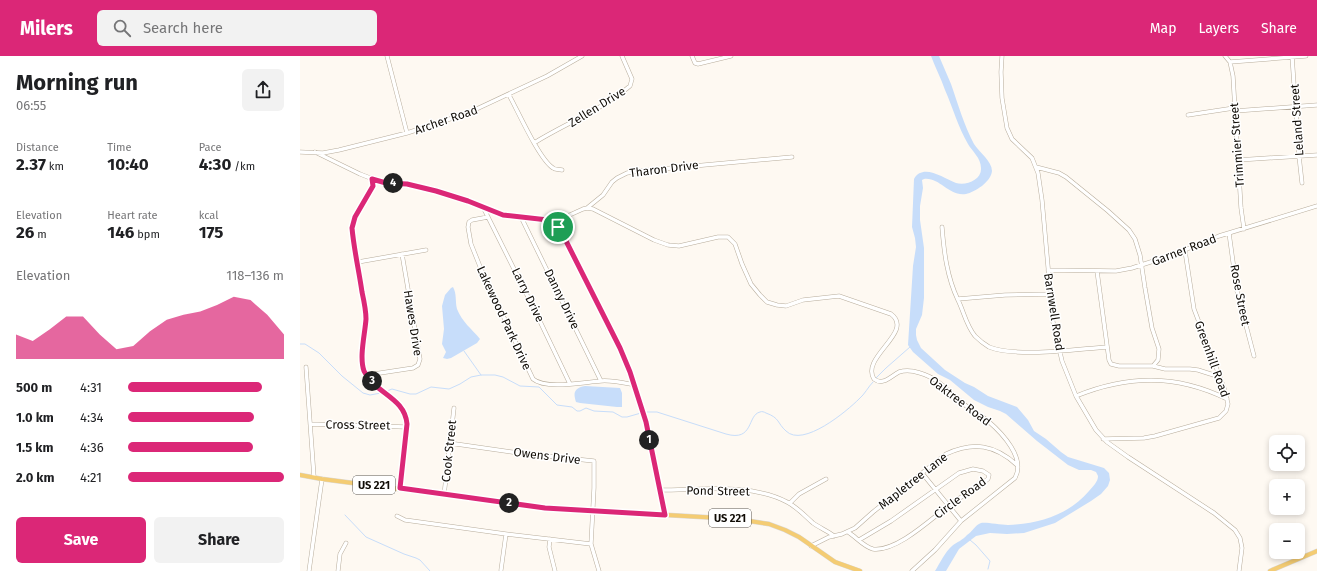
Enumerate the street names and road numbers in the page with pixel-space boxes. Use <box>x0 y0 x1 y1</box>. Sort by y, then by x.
street label: Leland Street <box>1287 83 1306 156</box>
street label: Zellen Drive <box>566 84 628 130</box>
street label: Trimmier Street <box>1227 102 1247 188</box>
street label: Archer Road <box>413 103 479 137</box>
street label: Tharon Drive <box>629 158 699 180</box>
street label: Garner Road <box>1150 231 1218 269</box>
street label: Rose Street <box>1227 263 1253 327</box>
street label: Lakewood Park Drive <box>474 264 534 372</box>
street label: Larry Drive <box>509 265 547 325</box>
street label: Danny Drive <box>541 267 583 331</box>
street label: Barnwell Road <box>1041 272 1067 352</box>
street label: Hawes Drive <box>401 289 425 357</box>
street label: Greenhill Road <box>1192 319 1232 399</box>
street label: Oaktree Road <box>926 373 994 429</box>
street label: Cross Street <box>326 417 391 433</box>
street label: Cook Street <box>439 419 459 483</box>
street label: Owens Drive <box>513 445 581 467</box>
street label: Mapletree Lane <box>876 450 950 512</box>
street label: Circle Road <box>931 474 989 522</box>
road number: US 221 <box>353 476 395 494</box>
street label: Pond Street <box>686 483 751 499</box>
road number: US 221 <box>709 509 751 527</box>

